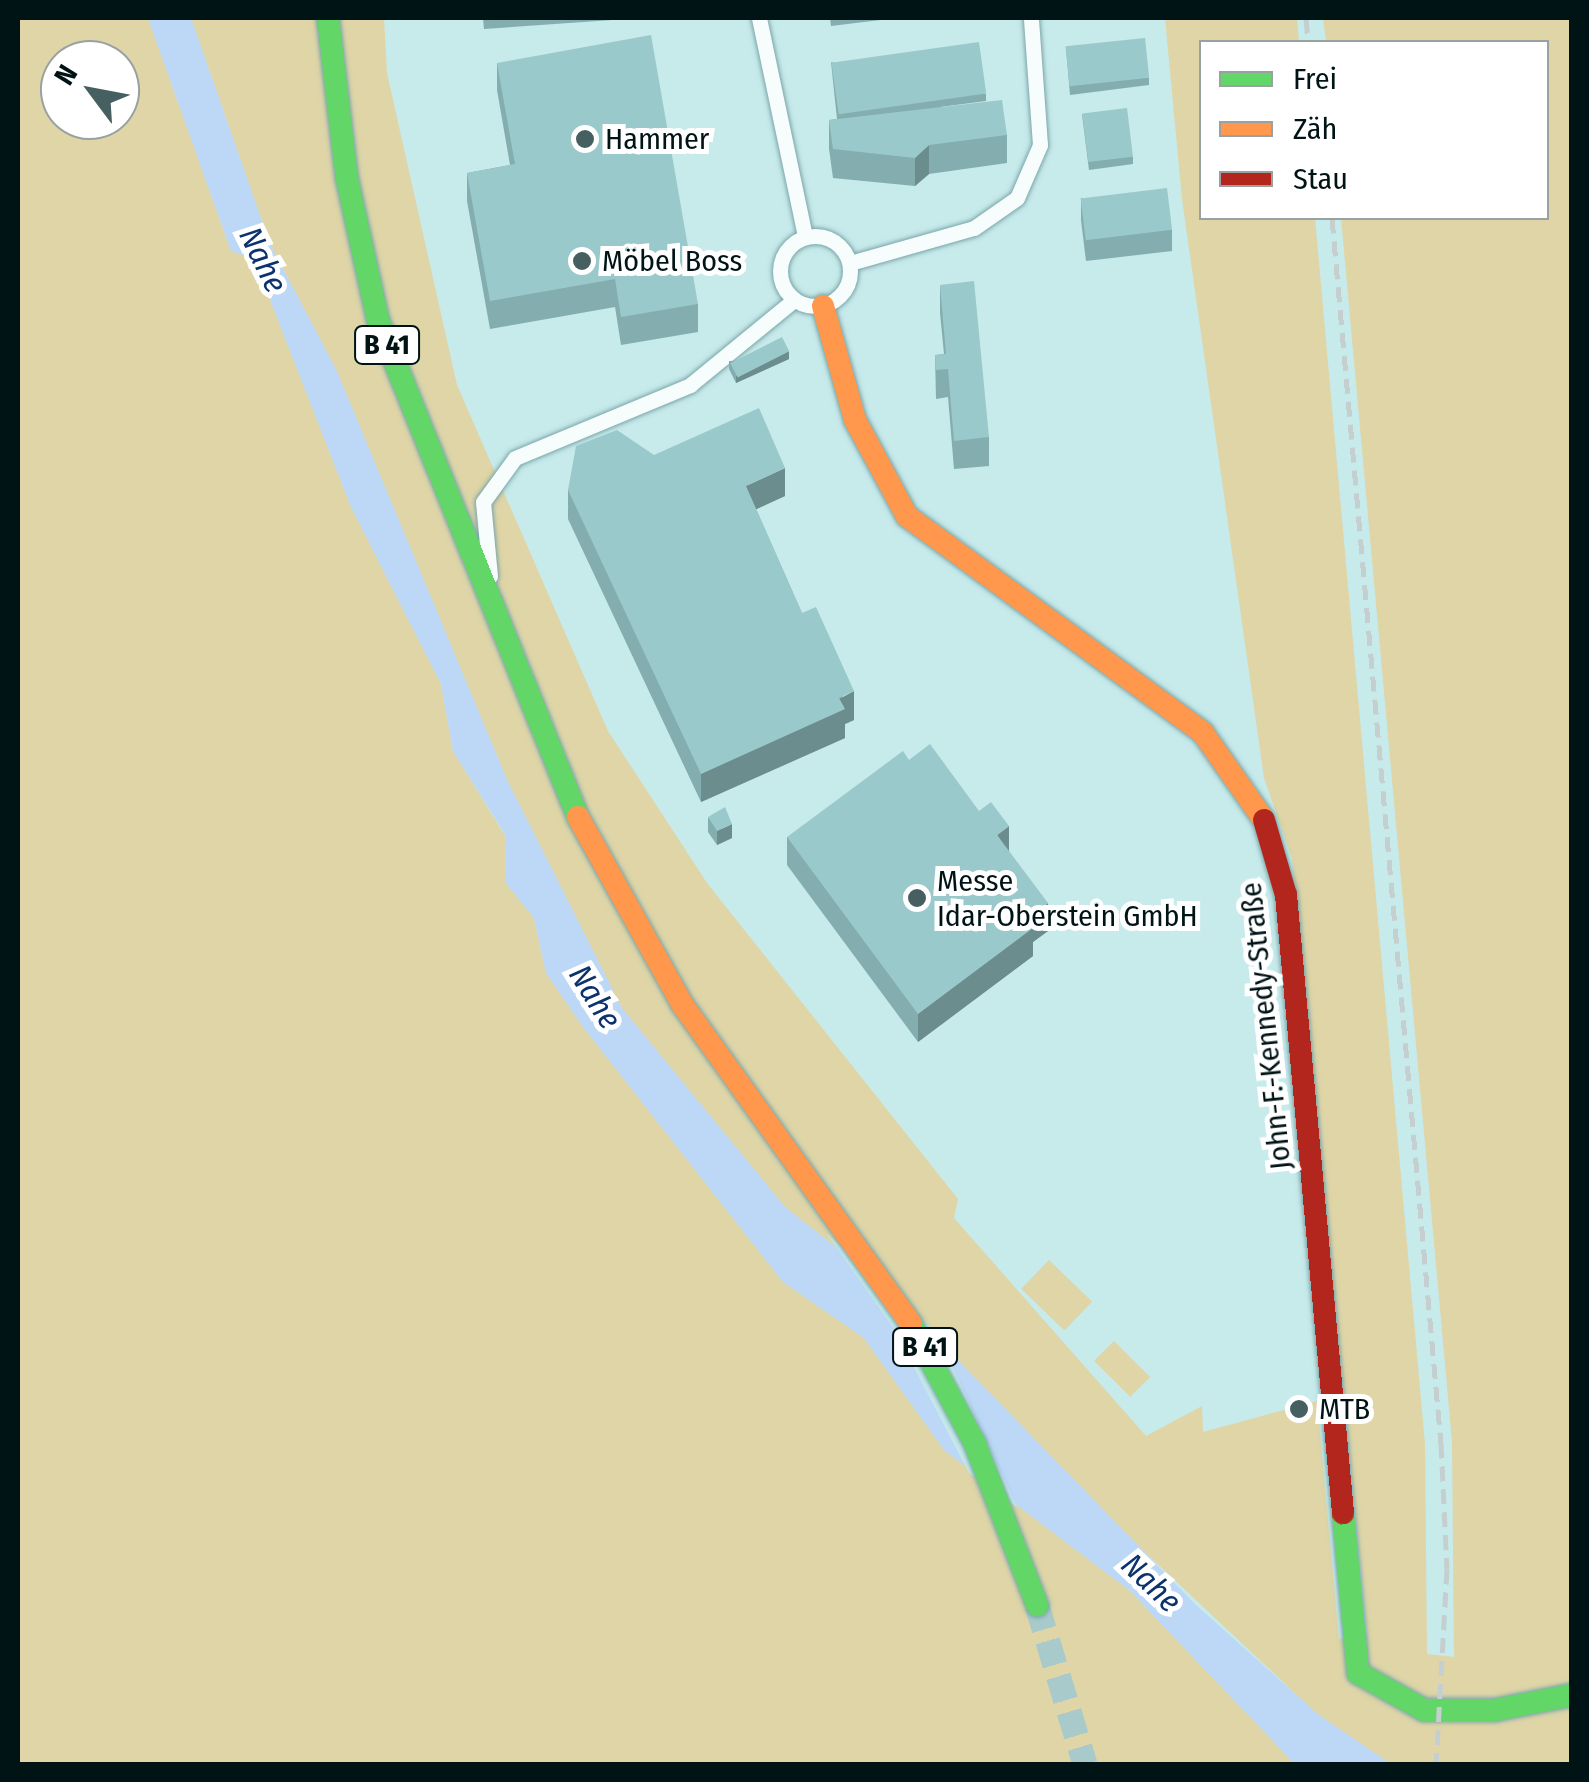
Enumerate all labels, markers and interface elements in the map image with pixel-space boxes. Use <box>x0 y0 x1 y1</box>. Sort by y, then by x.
north arrow <box>40 40 140 140</box>
legend <box>1199 40 1549 220</box>
text: N <box>47 59 84 91</box>
text: Frei <box>1293 61 1337 97</box>
text: Zäh <box>1293 111 1337 147</box>
place label: Hammer <box>605 121 709 157</box>
marker: Hammer <box>574 128 596 150</box>
text: Stau <box>1293 161 1348 197</box>
water label: Nahe <box>231 221 295 299</box>
place label: Möbel Boss <box>602 243 742 279</box>
marker: Möbel Boss <box>571 250 593 272</box>
road number: B 41 <box>352 322 422 368</box>
place label: Messe Idar-Oberstein GmbH <box>937 863 1198 934</box>
street label: John-F.-Kennedy-Straße <box>1233 880 1299 1172</box>
marker: Messe Idar-Oberstein GmbH <box>906 887 928 909</box>
water label: Nahe <box>561 958 629 1036</box>
road number: B 41 <box>890 1324 960 1370</box>
place label: MTB <box>1319 1391 1370 1427</box>
marker: MTB <box>1288 1398 1310 1420</box>
water label: Nahe <box>1113 1546 1189 1620</box>

